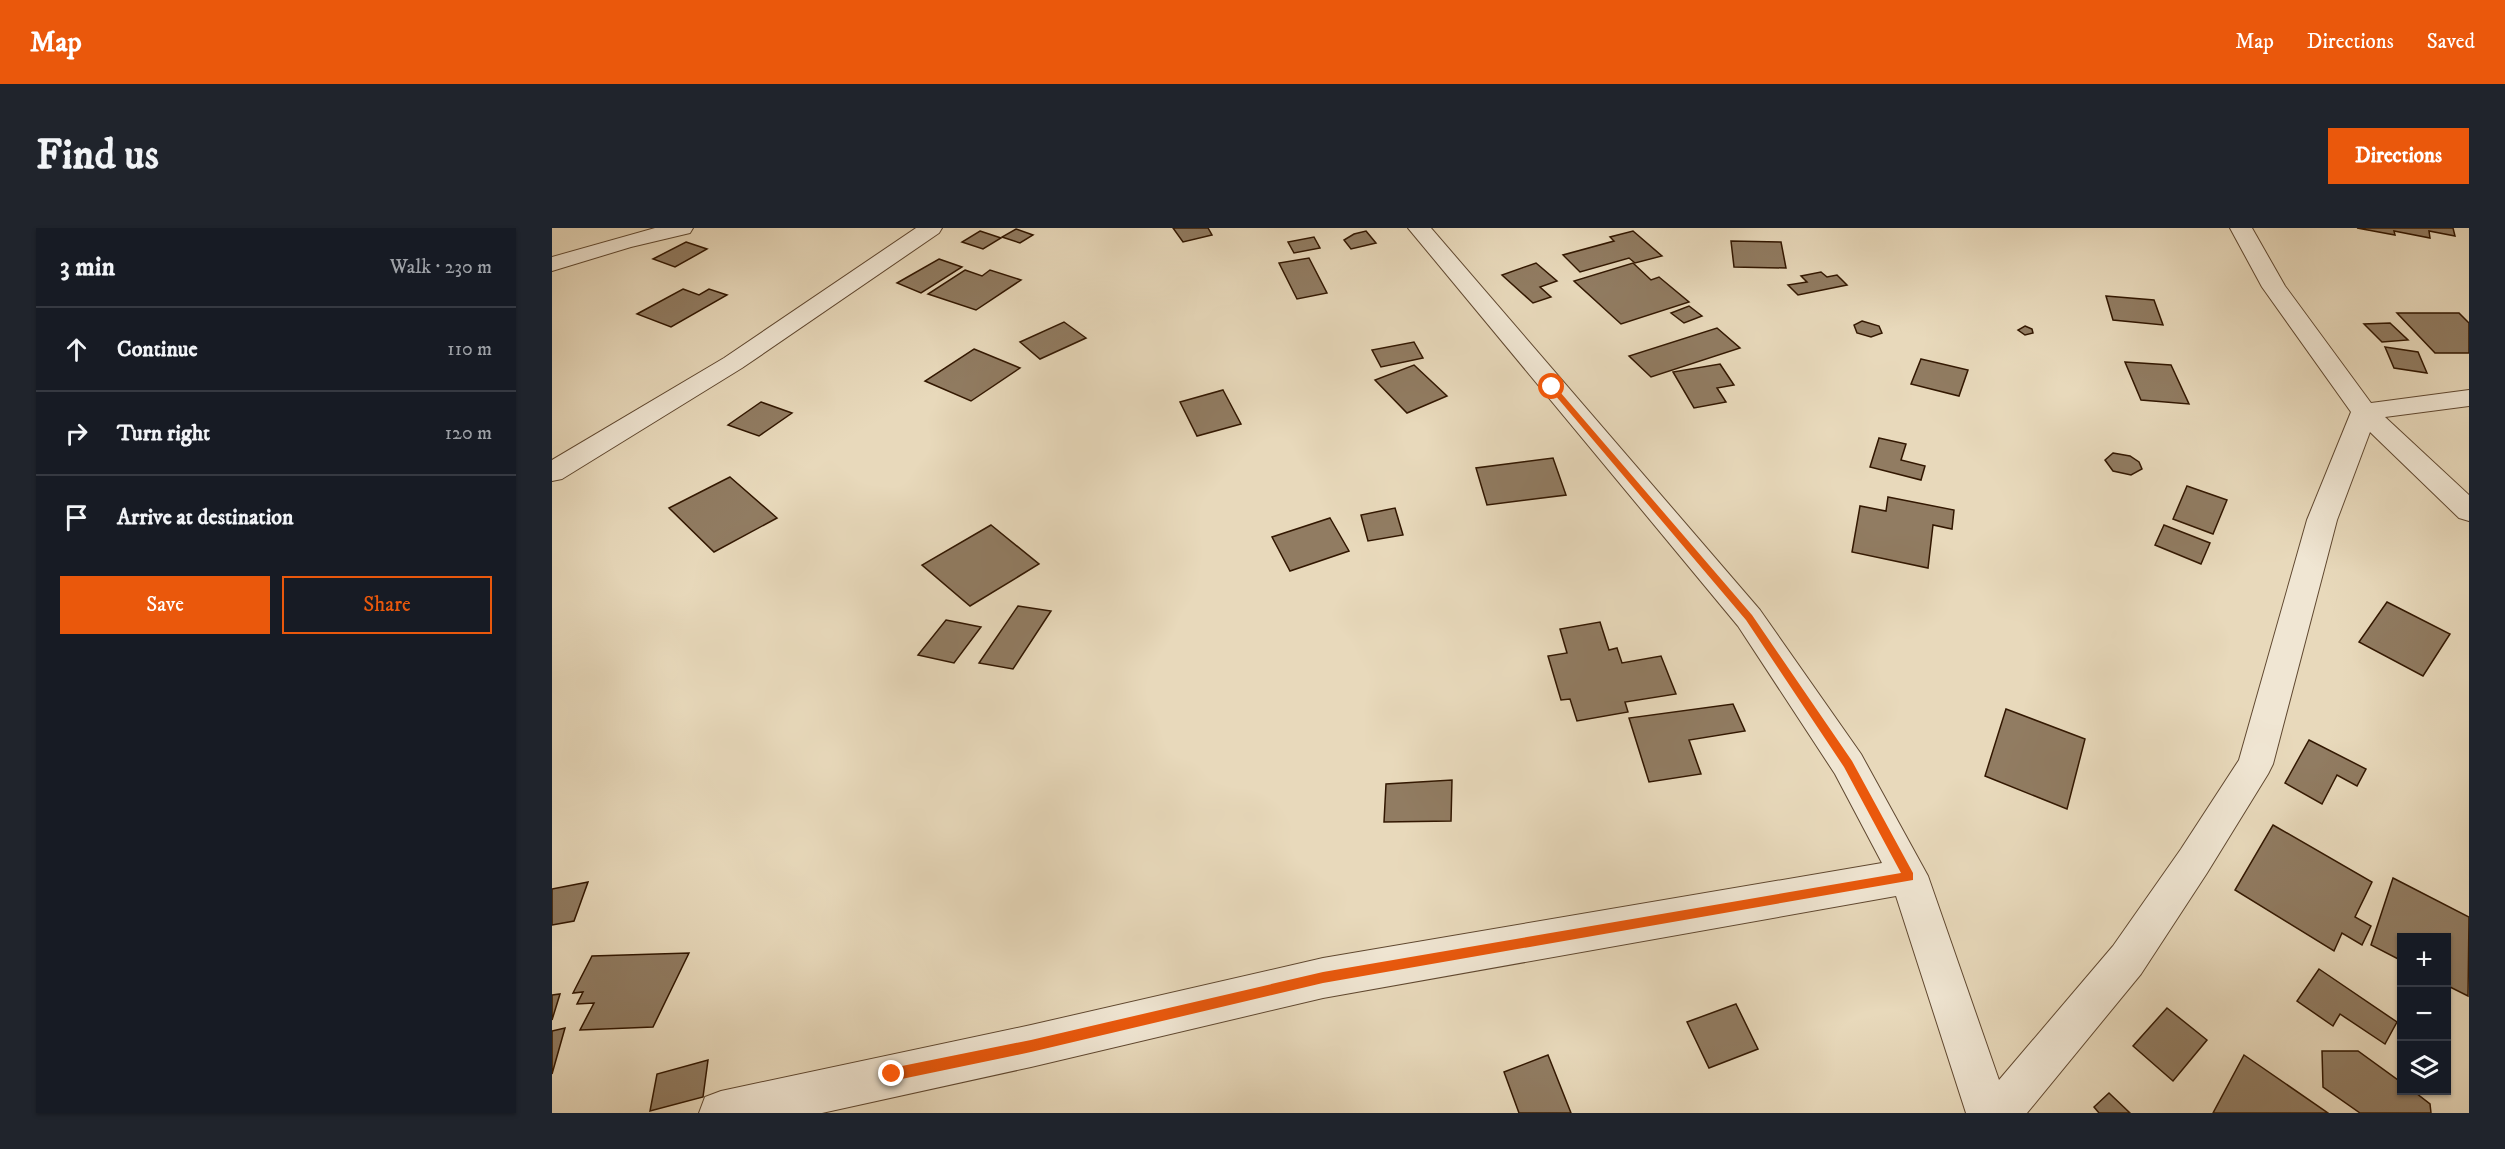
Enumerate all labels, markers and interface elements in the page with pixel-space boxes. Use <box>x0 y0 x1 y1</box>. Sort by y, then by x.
text: Map <box>30 25 82 60</box>
text: Map <box>2235 29 2274 55</box>
text: Directions <box>2307 29 2394 55</box>
text: Saved <box>2427 29 2475 55</box>
button: Directions <box>2328 128 2469 184</box>
text: Find us <box>36 130 159 182</box>
text: 3 min <box>60 251 115 284</box>
text: Walk · 230 m <box>390 255 492 280</box>
icon: ahead <box>60 333 93 366</box>
text: Continue <box>117 336 198 363</box>
text: 110 m <box>447 337 492 362</box>
route start <box>1538 373 1564 399</box>
icon: right <box>60 417 93 450</box>
text: Turn right <box>117 420 210 447</box>
text: 120 m <box>445 421 492 446</box>
icon: arrive <box>60 501 93 534</box>
text: Arrive at destination <box>117 504 294 531</box>
button: Save <box>60 576 270 634</box>
button: Share <box>282 576 492 634</box>
map controls <box>2397 933 2451 1095</box>
button: + <box>2397 933 2451 987</box>
button: − <box>2397 987 2451 1041</box>
button: layers <box>2397 1041 2451 1095</box>
route end <box>878 1060 904 1086</box>

